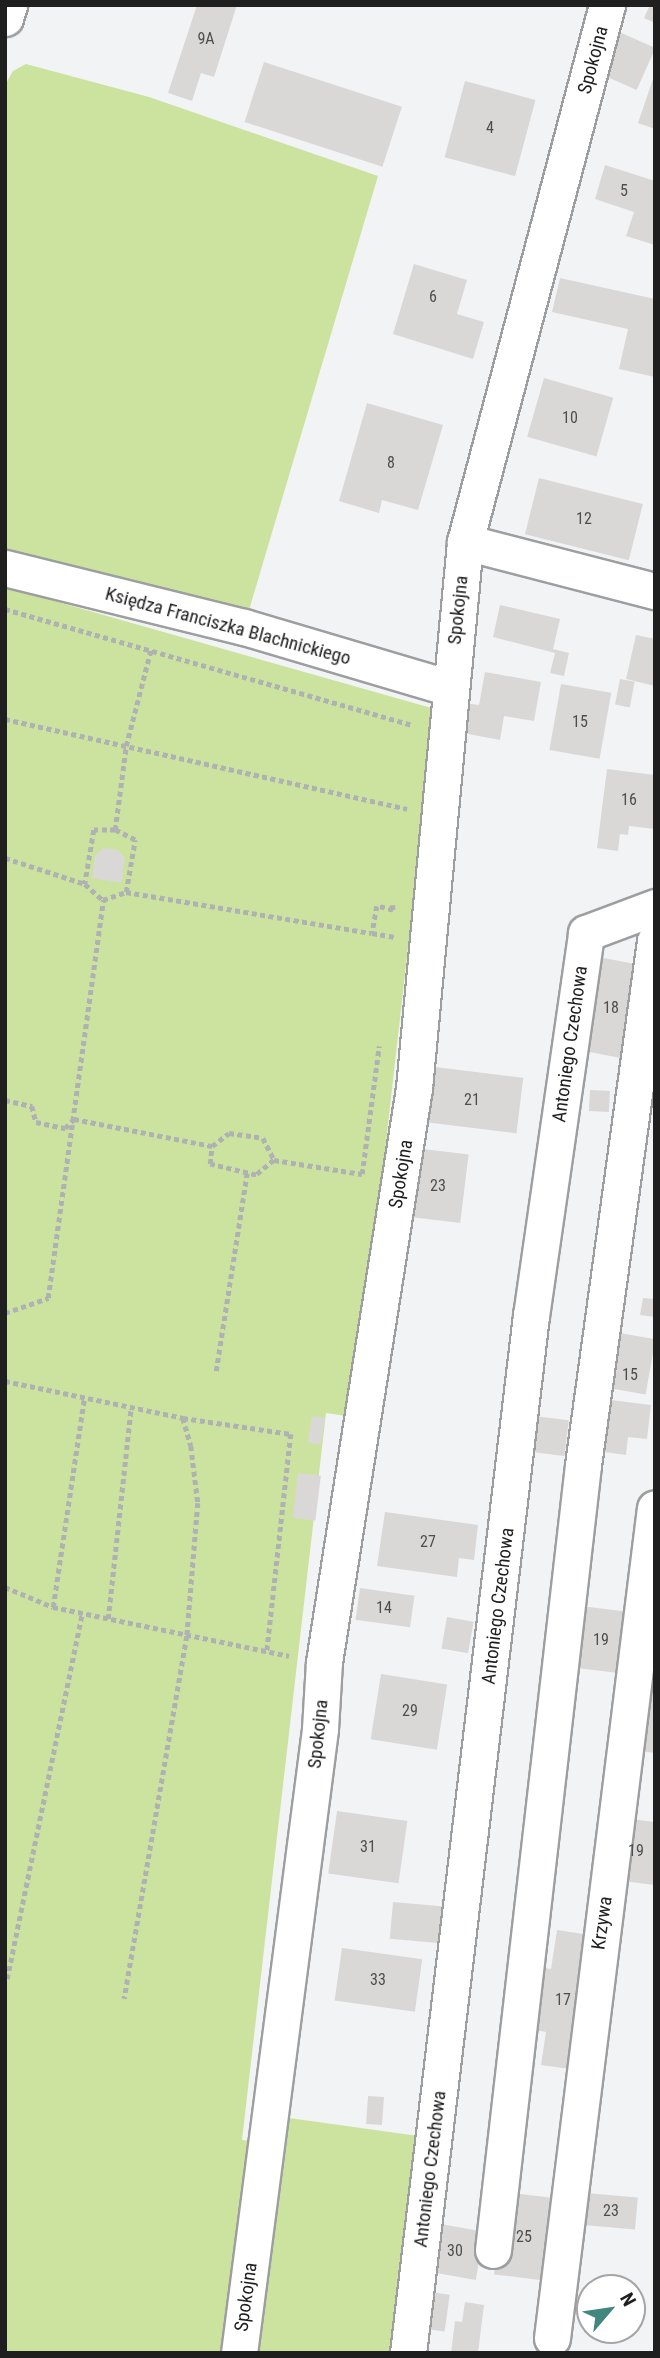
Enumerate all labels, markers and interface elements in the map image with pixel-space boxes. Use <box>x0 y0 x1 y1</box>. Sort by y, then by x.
street label: Spokojna <box>573 24 613 96</box>
house number: 9A <box>197 29 215 49</box>
house number: 4 <box>486 118 494 138</box>
house number: 5 <box>620 181 628 201</box>
house number: 6 <box>429 287 437 307</box>
house number: 10 <box>562 408 578 428</box>
house number: 8 <box>387 453 395 473</box>
house number: 12 <box>576 509 592 529</box>
street label: Spokojna <box>443 574 473 646</box>
street label: Księdza Franciszka Blachnickiego <box>103 582 353 670</box>
house number: 15 <box>572 712 588 732</box>
house number: 16 <box>621 790 637 810</box>
street label: Antoniego Czechowa <box>548 964 592 1124</box>
house number: 18 <box>603 998 619 1018</box>
house number: 21 <box>464 1090 480 1110</box>
street label: Spokojna <box>384 1138 418 1210</box>
house number: 23 <box>430 1176 446 1196</box>
house number: 15 <box>622 1365 638 1385</box>
street label: Antoniego Czechowa <box>477 1526 519 1686</box>
house number: 27 <box>420 1532 436 1552</box>
house number: 14 <box>376 1598 392 1618</box>
house number: 19 <box>593 1630 609 1650</box>
street label: Spokojna <box>303 1698 333 1770</box>
house number: 29 <box>402 1701 418 1721</box>
house number: 31 <box>360 1837 376 1857</box>
house number: 19 <box>628 1841 644 1861</box>
street label: Krzywa <box>587 1895 617 1951</box>
house number: 33 <box>370 1970 386 1990</box>
house number: 17 <box>555 1990 571 2010</box>
street label: Antoniego Czechowa <box>409 2089 451 2249</box>
house number: 23 <box>603 2201 619 2221</box>
house number: 25 <box>516 2227 532 2247</box>
house number: 30 <box>447 2241 463 2261</box>
street label: Spokojna <box>230 2261 262 2333</box>
north arrow <box>576 2274 646 2344</box>
text: N <box>615 2289 641 2310</box>

